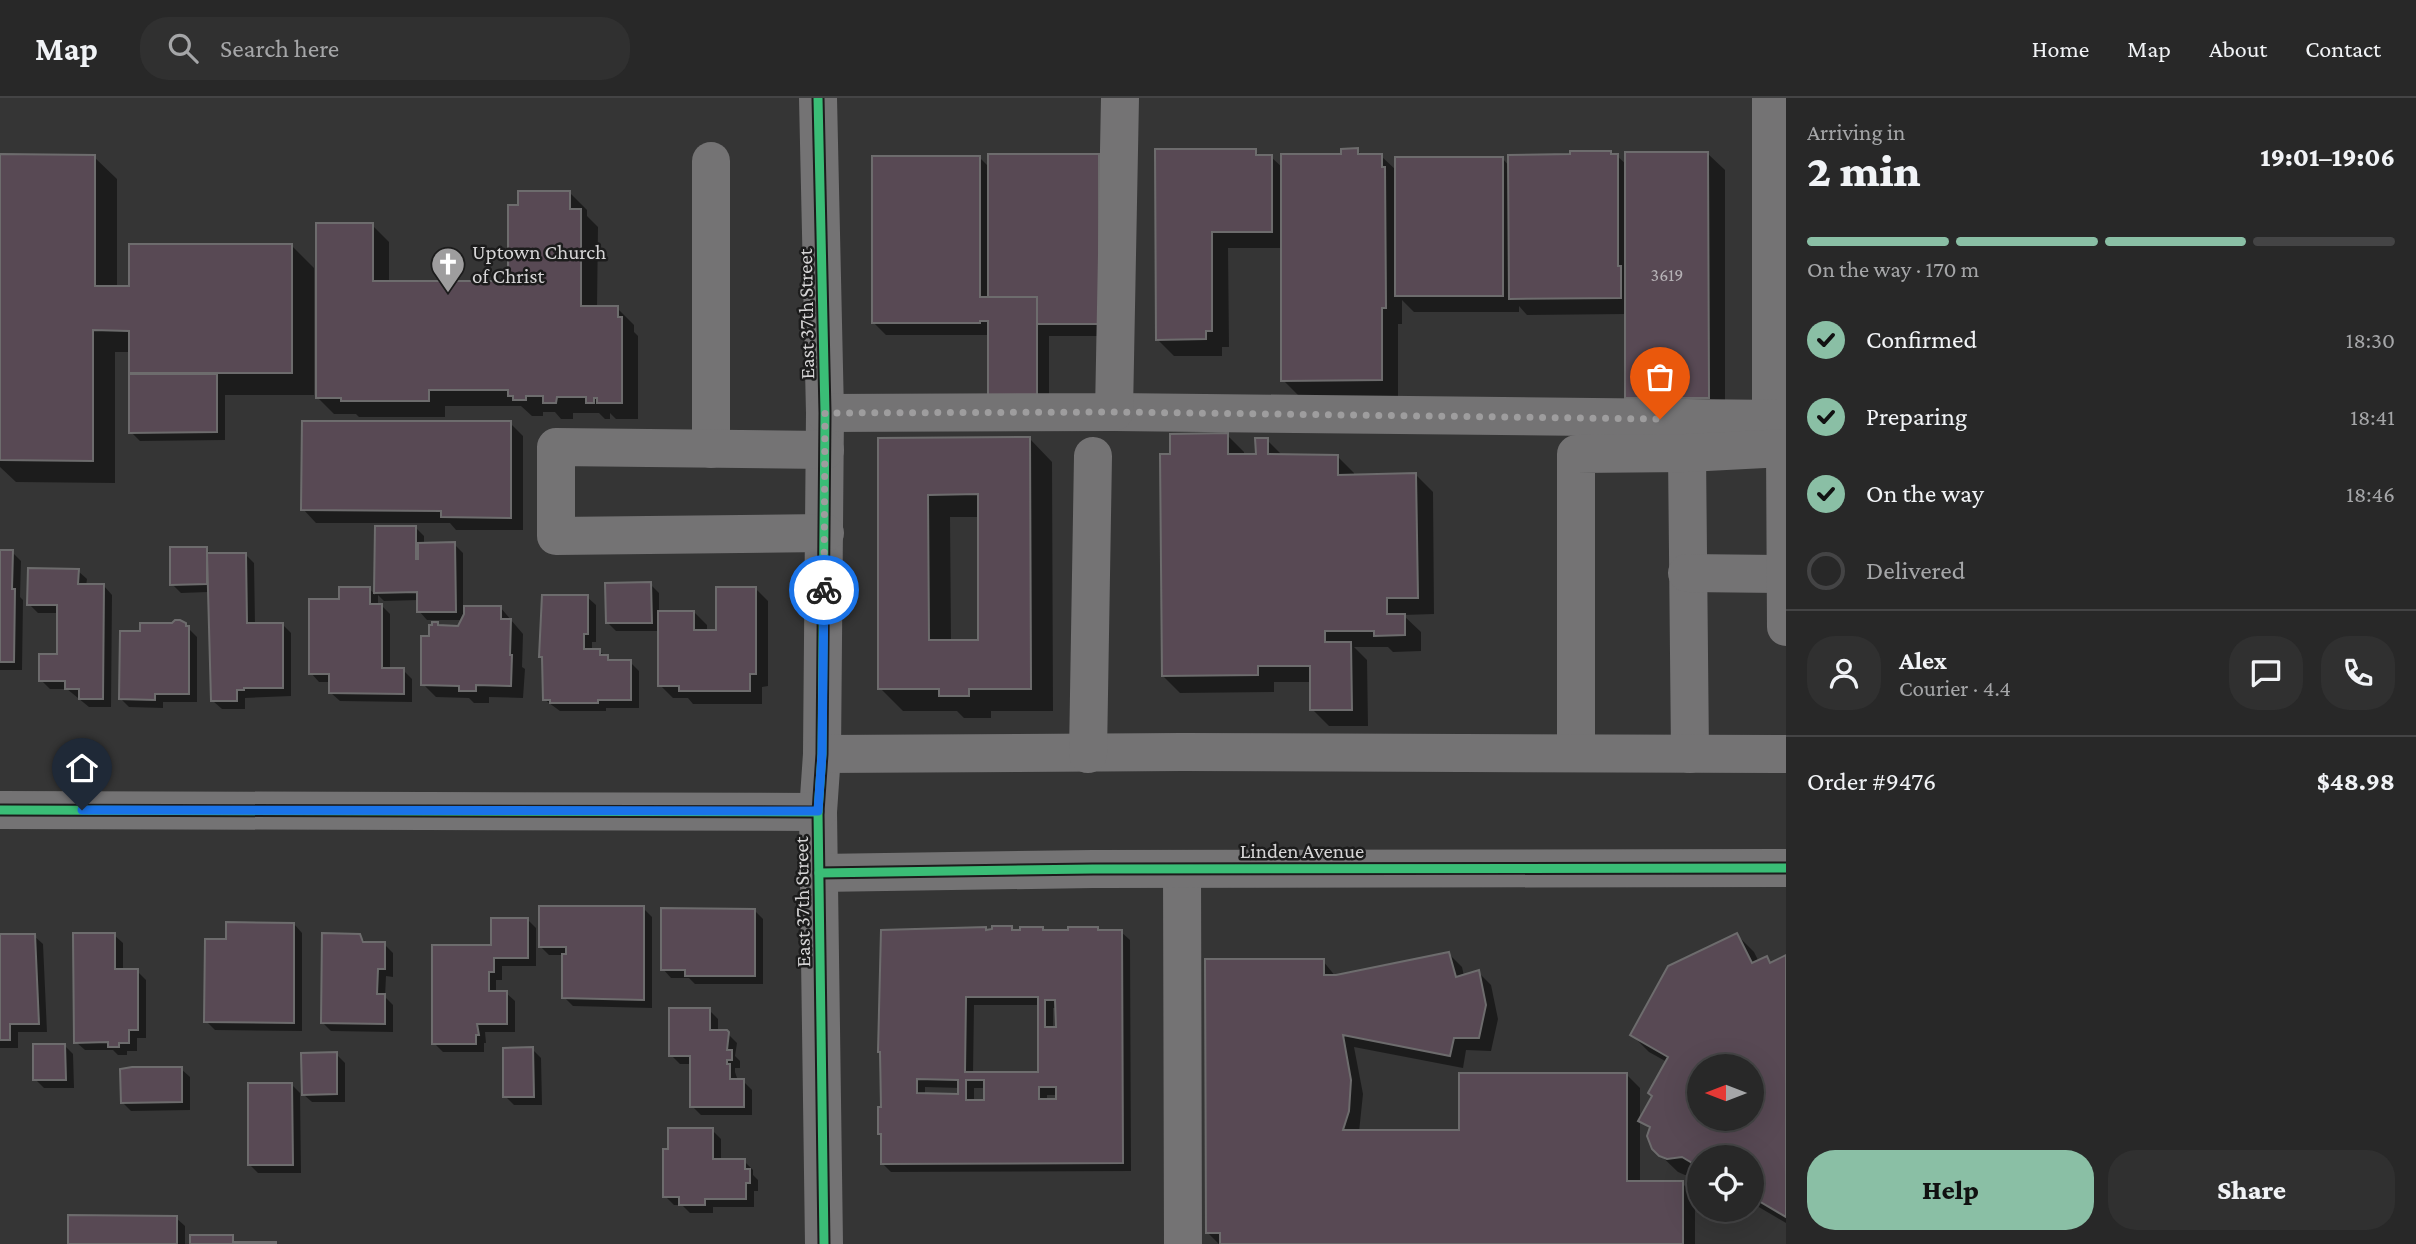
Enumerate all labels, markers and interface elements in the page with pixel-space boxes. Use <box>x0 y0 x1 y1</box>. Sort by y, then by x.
search box <box>140 17 630 80</box>
icon: search <box>164 29 202 67</box>
text: Map <box>35 30 98 67</box>
text: Search here <box>220 34 339 63</box>
text: Home <box>2032 35 2089 62</box>
text: Map <box>2127 35 2171 62</box>
text: About <box>2209 35 2267 62</box>
text: Contact <box>2305 35 2381 62</box>
text: Arriving in <box>1807 119 1905 145</box>
text: 19:01–19:06 <box>2260 143 2395 172</box>
text: 2 min <box>1807 145 1921 196</box>
place label: Uptown Church of Christ <box>472 240 606 288</box>
church icon: Uptown Church of Christ <box>429 245 467 294</box>
street label: East 37th Street <box>793 247 819 380</box>
text: On the way · 170 m <box>1807 256 1979 282</box>
house number: 3619 <box>1651 265 1683 285</box>
icon: check <box>1807 321 1845 359</box>
text: Confirmed <box>1866 325 1977 354</box>
text: 18:30 <box>2346 327 2395 353</box>
pin <box>1630 347 1690 419</box>
icon: bag <box>1641 358 1679 396</box>
icon: check <box>1807 398 1845 436</box>
text: Preparing <box>1866 402 1967 431</box>
text: 18:41 <box>2350 404 2395 430</box>
icon: check <box>1807 475 1845 513</box>
text: On the way <box>1866 479 1984 508</box>
text: 18:46 <box>2346 481 2395 507</box>
courier <box>789 555 859 625</box>
text: Delivered <box>1866 556 1965 585</box>
icon: bike <box>805 571 843 609</box>
button: person <box>1807 636 1881 710</box>
button: chat <box>2229 636 2303 710</box>
button: phone <box>2321 636 2395 710</box>
text: Alex <box>1899 646 1947 675</box>
text: Courier · 4.4 <box>1899 675 2011 701</box>
pin <box>52 738 112 810</box>
icon: home <box>63 749 101 787</box>
text: Order #9476 <box>1807 767 1936 796</box>
text: $48.98 <box>2317 767 2395 796</box>
street label: East 37th Street <box>789 835 815 968</box>
street label: Linden Avenue <box>1240 839 1364 863</box>
north arrow <box>1687 1054 1764 1130</box>
map controls <box>1687 1054 1764 1222</box>
button: locate <box>1687 1145 1764 1222</box>
button: Help <box>1807 1150 2094 1230</box>
button: Share <box>2108 1150 2395 1230</box>

